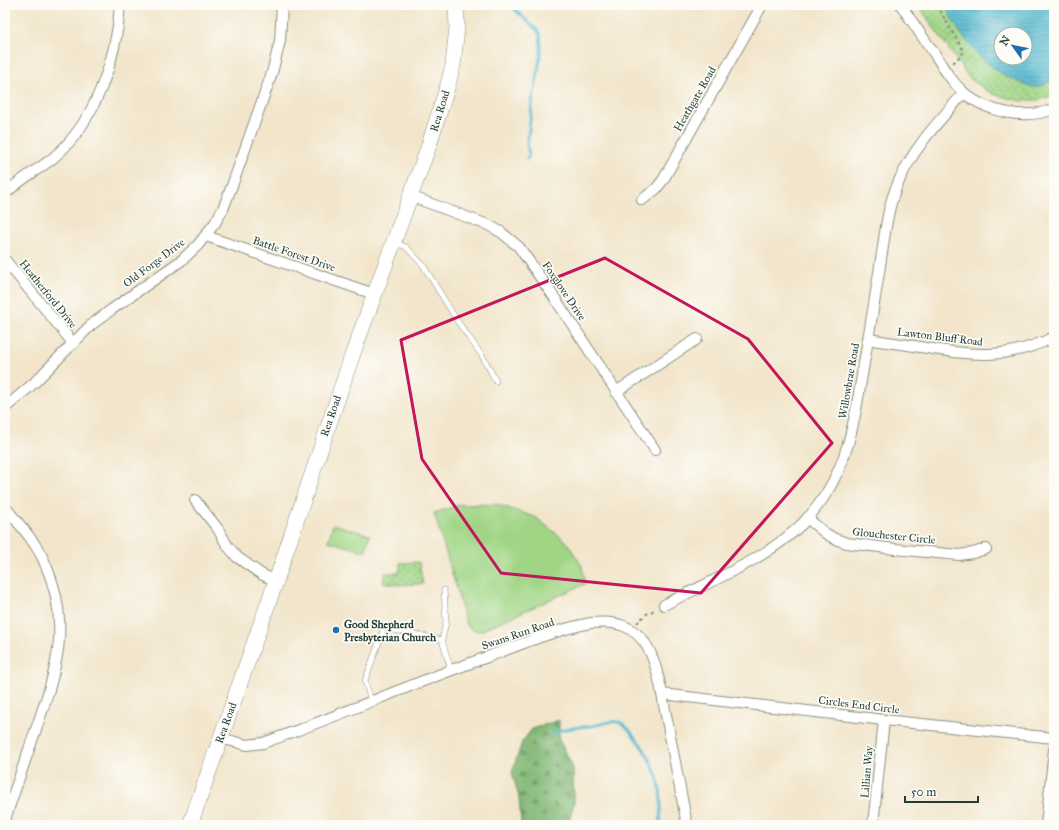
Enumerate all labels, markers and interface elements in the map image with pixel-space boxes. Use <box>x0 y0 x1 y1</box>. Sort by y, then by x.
north arrow <box>993 26 1033 66</box>
text: N <box>997 33 1013 48</box>
street label: Heathgate Road <box>671 64 719 134</box>
street label: Rea Road <box>428 88 453 133</box>
street label: Battle Forest Drive <box>251 234 337 274</box>
street label: Old Forge Drive <box>121 235 188 290</box>
street label: Heatherford Drive <box>17 257 80 331</box>
street label: Foxglove Drive <box>539 259 589 323</box>
street label: Lawton Bluff Road <box>896 325 984 349</box>
street label: Willowbrae Road <box>836 342 862 420</box>
street label: Rea Road <box>318 393 344 438</box>
street label: Glouchester Circle <box>852 525 937 547</box>
street label: Swans Run Road <box>480 615 556 652</box>
place label: Good Shepherd Presbyterian Church <box>344 618 437 645</box>
marker: Good Shepherd Presbyterian Church <box>331 625 341 635</box>
street label: Circles End Circle <box>818 694 901 716</box>
street label: Rea Road <box>213 700 240 745</box>
street label: Lillian Way <box>858 744 876 799</box>
scale bar <box>905 778 978 804</box>
text: 50 m <box>911 785 936 799</box>

